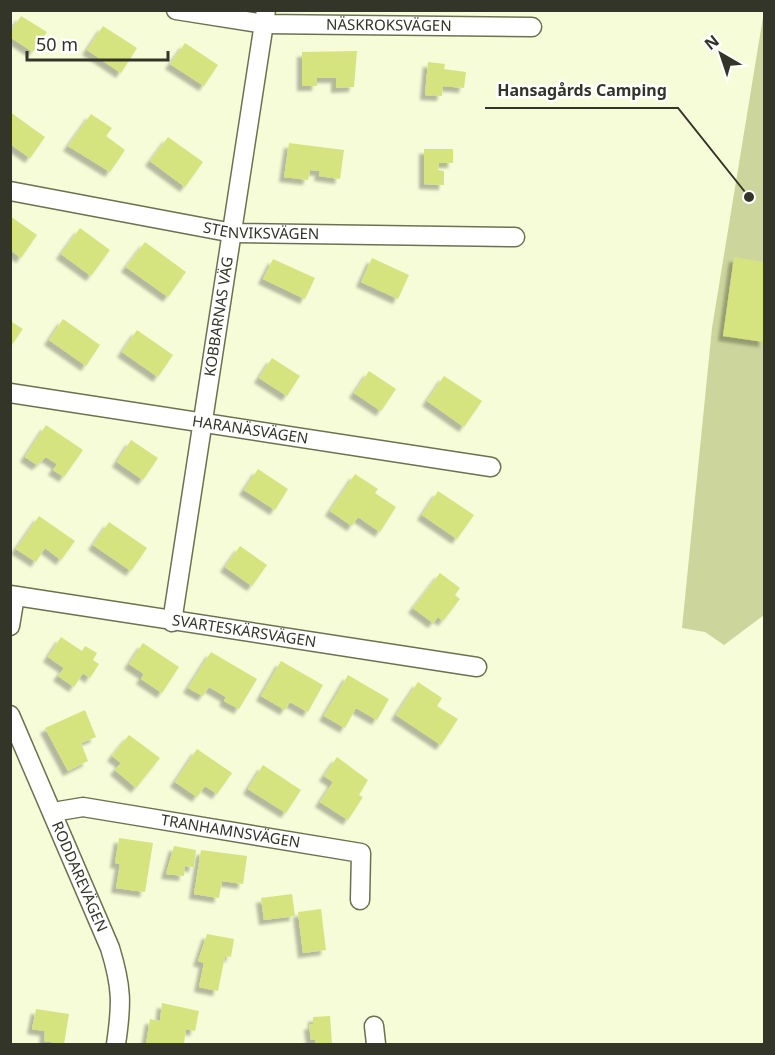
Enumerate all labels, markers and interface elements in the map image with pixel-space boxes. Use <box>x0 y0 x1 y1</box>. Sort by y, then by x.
street label: NÄSKROKSVÄGEN <box>326 14 452 35</box>
scale bar <box>27 24 168 62</box>
north arrow <box>691 24 751 84</box>
text: N <box>700 30 724 55</box>
text: 50 m <box>36 32 78 56</box>
callout: Hansagårds Camping <box>485 74 678 108</box>
text: Hansagårds Camping <box>497 79 667 101</box>
street label: STENVIKSVÄGEN <box>202 217 319 243</box>
street label: KOBBARNAS VÄG <box>199 255 237 378</box>
street label: HARANÄSVÄGEN <box>191 410 310 448</box>
street label: SVARTESKÄRSVÄGEN <box>171 609 318 651</box>
street label: TRANHAMNSVÄGEN <box>160 809 302 852</box>
street label: RODDAREVÄGEN <box>48 818 113 935</box>

